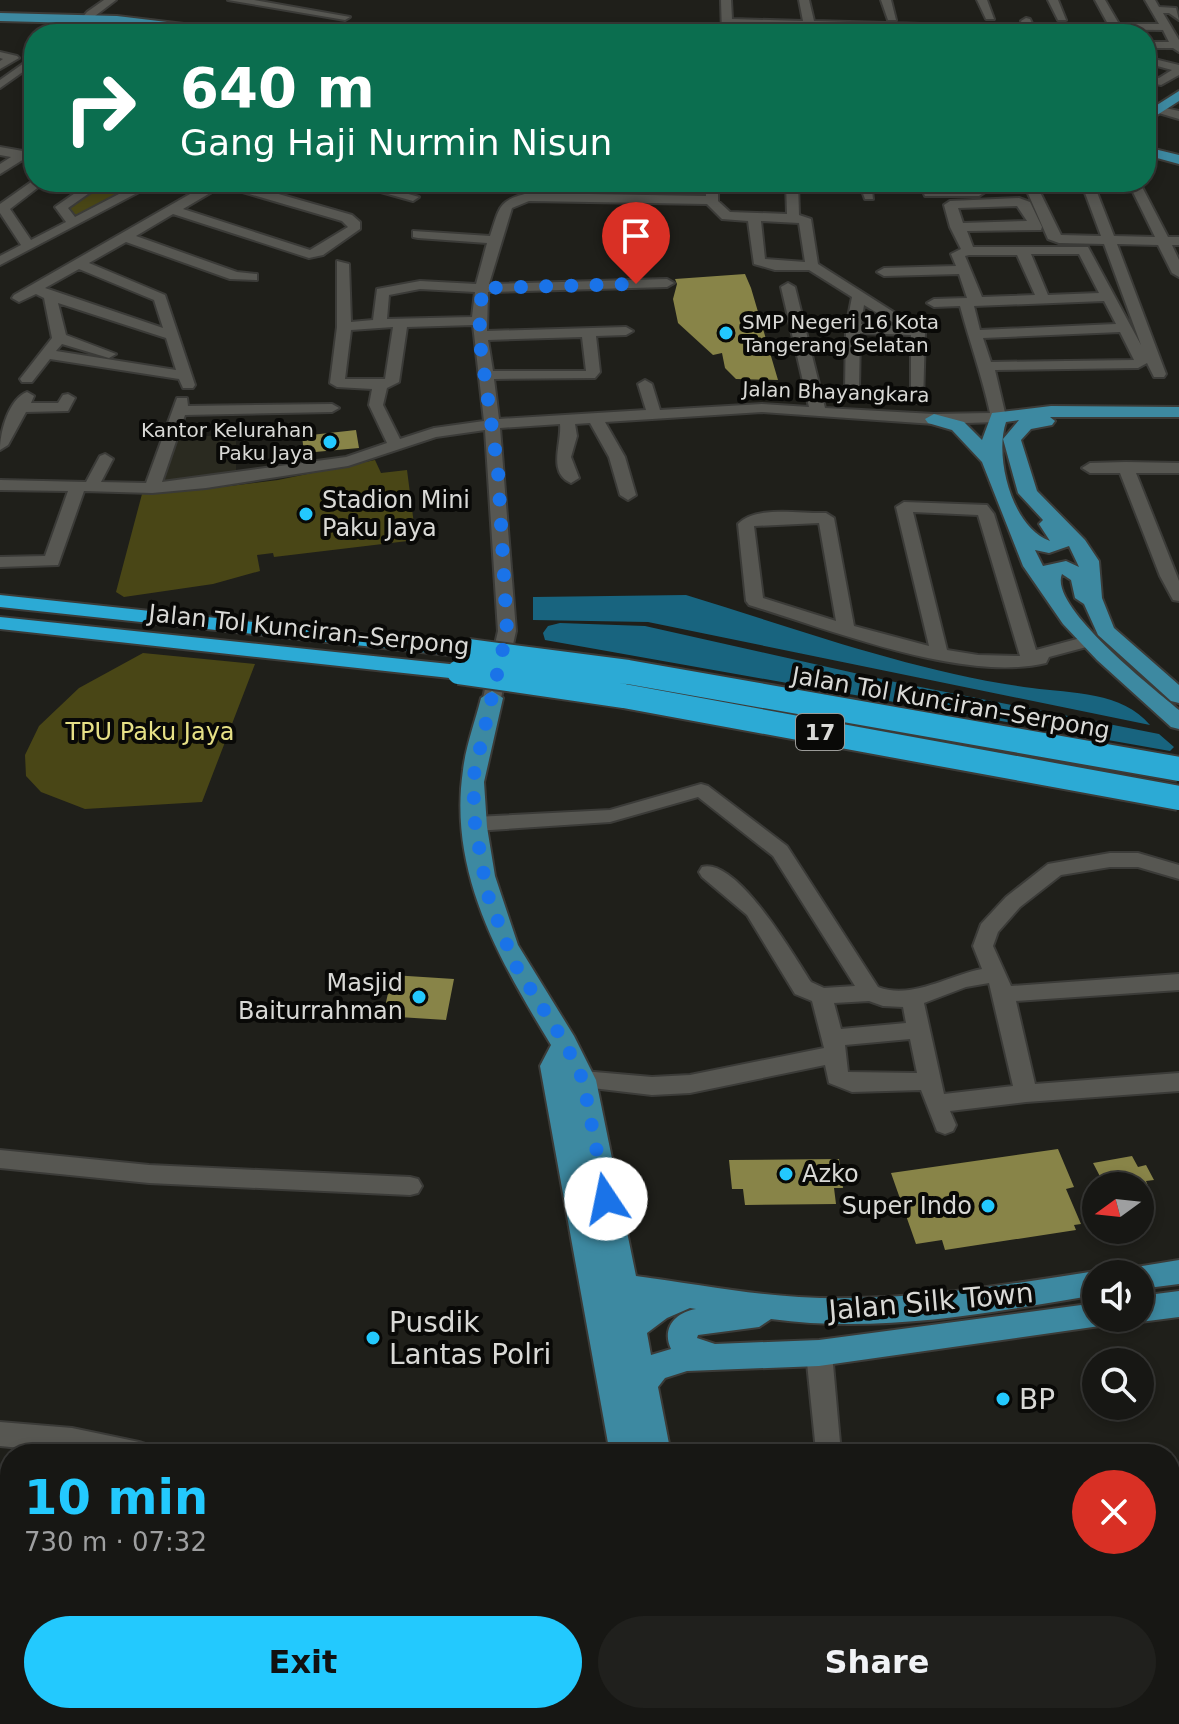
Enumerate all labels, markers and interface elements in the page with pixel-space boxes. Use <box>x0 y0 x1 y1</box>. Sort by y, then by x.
text: 640 m <box>180 55 375 120</box>
icon: right <box>48 56 152 160</box>
text: Gang Haji Nurmin Nisun <box>180 122 612 163</box>
pin <box>602 202 670 284</box>
icon: arrive <box>614 214 658 258</box>
place label: SMP Negeri 16 Kota Tangerang Selatan <box>741 310 939 357</box>
marker: SMP Negeri 16 Kota Tangerang Selatan <box>717 324 735 342</box>
street label: Jalan Bhayangkara <box>740 377 930 407</box>
place label: Kantor Kelurahan Paku Jaya <box>141 418 314 465</box>
marker: Kantor Kelurahan Paku Jaya <box>321 433 339 451</box>
place label: Stadion Mini Paku Jaya <box>322 486 470 542</box>
marker: Stadion Mini Paku Jaya <box>297 505 315 523</box>
street label: Jalan Tol Kunciran–Serpong <box>145 599 471 661</box>
street label: Jalan Tol Kunciran–Serpong <box>788 661 1112 745</box>
road number: 17 <box>796 714 844 750</box>
park label: TPU Paku Jaya <box>64 718 235 746</box>
place label: Masjid Baiturrahman <box>238 969 403 1025</box>
marker: Masjid Baiturrahman <box>410 988 428 1006</box>
position arrow <box>564 1157 648 1241</box>
place label: Azko <box>802 1160 859 1188</box>
marker: Azko <box>777 1165 795 1183</box>
north arrow <box>1082 1172 1154 1244</box>
map controls <box>1082 1172 1154 1420</box>
place label: Super Indo <box>842 1192 972 1220</box>
marker: Super Indo <box>979 1197 997 1215</box>
button: sound <box>1082 1260 1154 1332</box>
street label: Jalan Silk Town <box>825 1276 1035 1327</box>
place label: Pusdik Lantas Polri <box>389 1306 551 1371</box>
marker: Pusdik Lantas Polri <box>364 1329 382 1347</box>
button: search <box>1082 1348 1154 1420</box>
place label: BP <box>1019 1383 1055 1416</box>
marker: BP <box>994 1390 1012 1408</box>
text: 10 min <box>24 1469 208 1525</box>
button: close <box>1072 1470 1156 1554</box>
text: 730 m · 07:32 <box>24 1527 207 1557</box>
button: Exit <box>24 1616 582 1708</box>
button: Share <box>598 1616 1156 1708</box>

